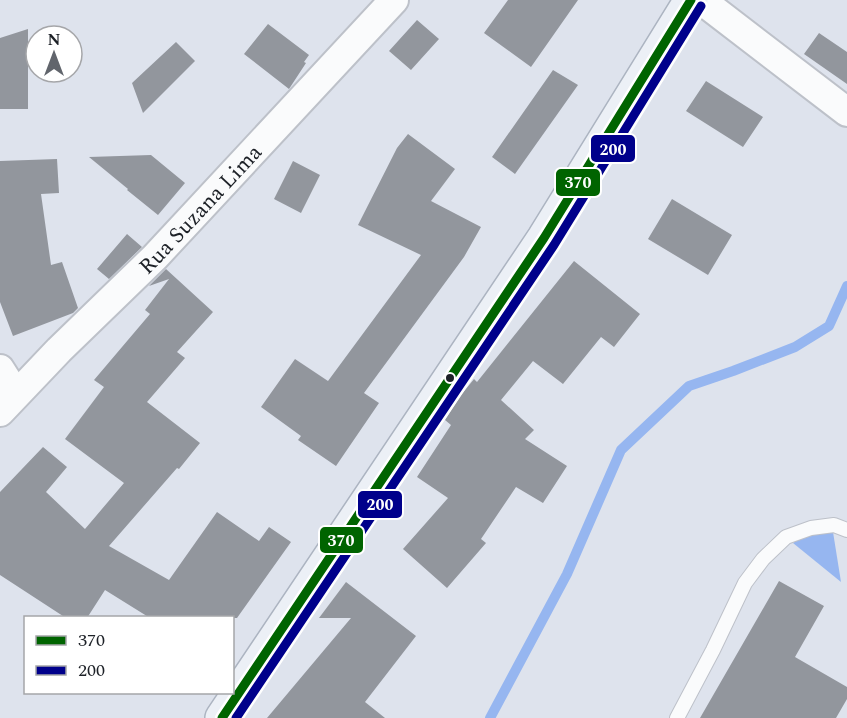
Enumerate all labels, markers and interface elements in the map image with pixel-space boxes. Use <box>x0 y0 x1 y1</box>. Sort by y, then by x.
north arrow <box>24 24 84 84</box>
text: N <box>47 28 61 52</box>
line badge: 200 <box>590 134 636 163</box>
street label: Rua Suzana Lima <box>131 137 270 283</box>
text: 200 <box>600 138 626 162</box>
line badge: 370 <box>555 168 601 197</box>
text: 370 <box>565 171 591 195</box>
unlabelled marker <box>444 372 456 384</box>
line badge: 200 <box>357 490 403 519</box>
text: 200 <box>367 493 393 517</box>
line badge: 370 <box>319 526 364 554</box>
text: 370 <box>328 529 354 553</box>
legend <box>24 616 234 694</box>
text: 370 <box>78 627 105 654</box>
text: 200 <box>78 657 105 684</box>

